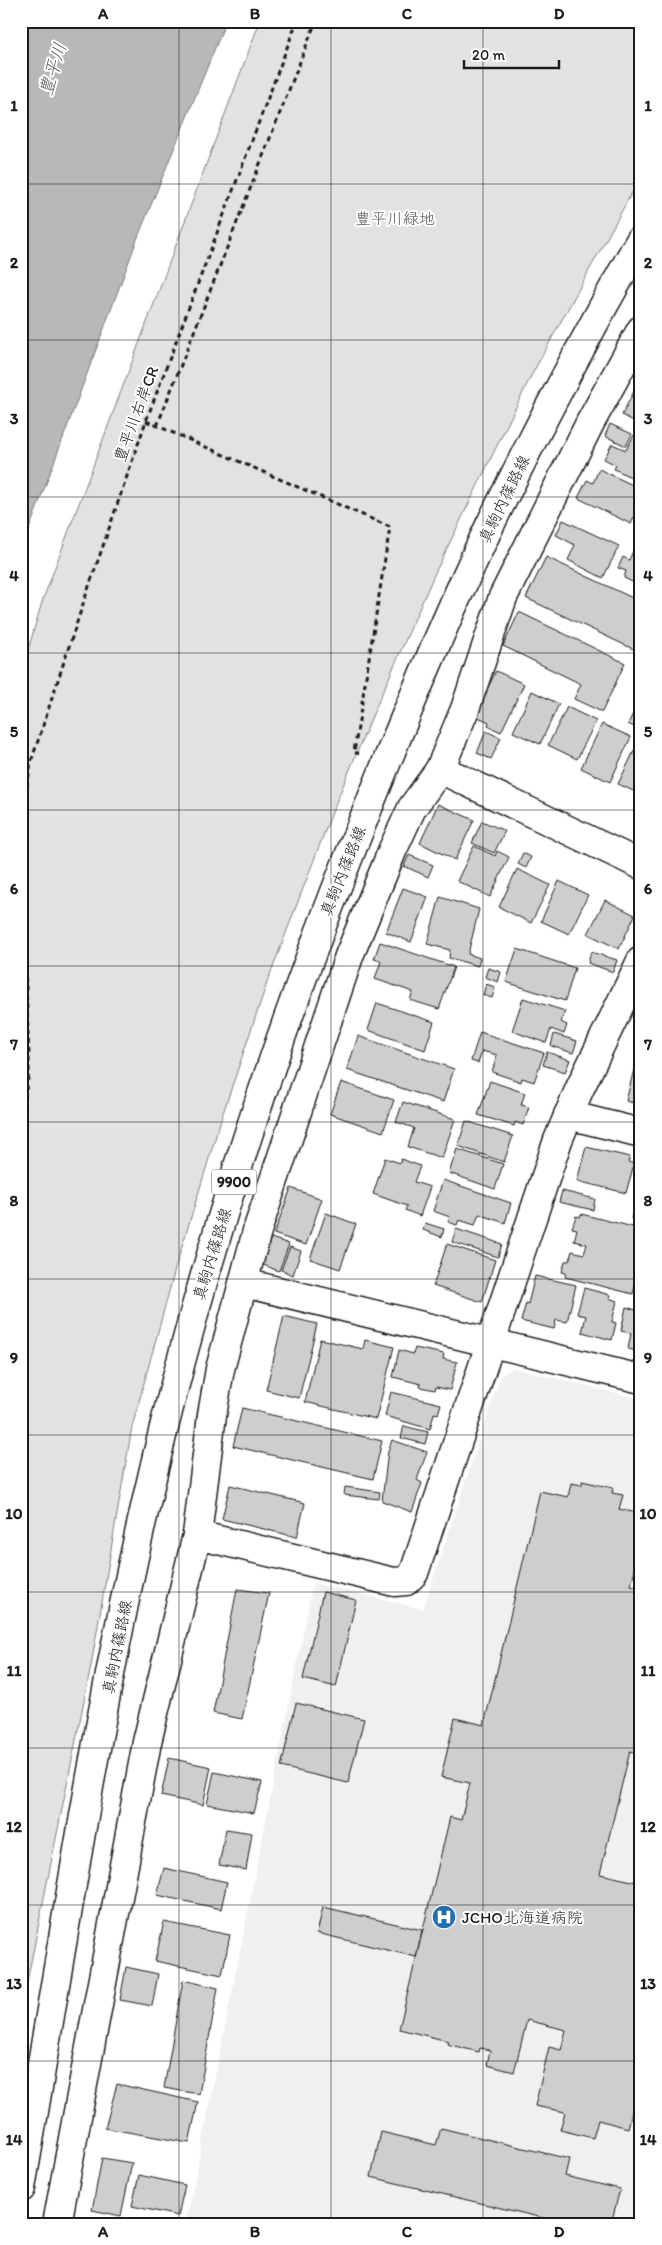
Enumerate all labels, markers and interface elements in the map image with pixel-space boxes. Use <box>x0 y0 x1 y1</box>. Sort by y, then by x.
text: A <box>97 4 109 23</box>
text: B <box>250 4 261 23</box>
text: C <box>402 4 413 23</box>
text: D <box>554 4 565 23</box>
scale bar <box>464 38 560 70</box>
water label: 豊平川 <box>35 40 71 98</box>
text: 20 m <box>472 46 506 64</box>
text: 1 <box>10 96 18 115</box>
text: 1 <box>644 96 652 115</box>
park label: 豊平川緑地 <box>355 209 435 228</box>
text: 2 <box>10 253 19 272</box>
text: 2 <box>644 253 653 272</box>
street label: 豊平川右岸CR <box>110 364 162 464</box>
text: 3 <box>10 409 19 428</box>
text: 3 <box>644 409 653 428</box>
street label: 真駒内篠路線 <box>474 452 534 546</box>
text: 4 <box>9 566 19 585</box>
text: 4 <box>643 566 653 585</box>
text: 5 <box>10 722 19 741</box>
text: 5 <box>644 722 653 741</box>
street label: 真駒内篠路線 <box>316 823 370 919</box>
text: 6 <box>10 879 19 898</box>
text: 6 <box>644 879 653 898</box>
text: 7 <box>9 1035 18 1054</box>
text: 7 <box>643 1035 652 1054</box>
road number: 9900 <box>212 1170 256 1194</box>
text: 8 <box>10 1191 19 1210</box>
text: 8 <box>644 1191 653 1210</box>
street label: 真駒内篠路線 <box>189 1205 235 1303</box>
text: 9 <box>10 1348 18 1367</box>
text: 9 <box>644 1348 652 1367</box>
text: 10 <box>5 1504 23 1523</box>
text: 10 <box>639 1504 657 1523</box>
street label: 真駒内篠路線 <box>99 1598 135 1696</box>
text: 11 <box>7 1661 22 1680</box>
text: 11 <box>641 1661 656 1680</box>
text: 12 <box>6 1817 23 1836</box>
text: 12 <box>640 1817 657 1836</box>
hospital icon: JCHO北海道病院 <box>431 1904 457 1930</box>
place label: JCHO北海道病院 <box>462 1908 583 1927</box>
text: 13 <box>6 1974 22 1993</box>
text: 13 <box>640 1974 656 1993</box>
text: 14 <box>5 2130 23 2149</box>
text: 14 <box>639 2130 657 2149</box>
text: A <box>97 2222 109 2241</box>
text: B <box>250 2222 261 2241</box>
text: C <box>402 2222 413 2241</box>
text: D <box>554 2222 565 2241</box>

